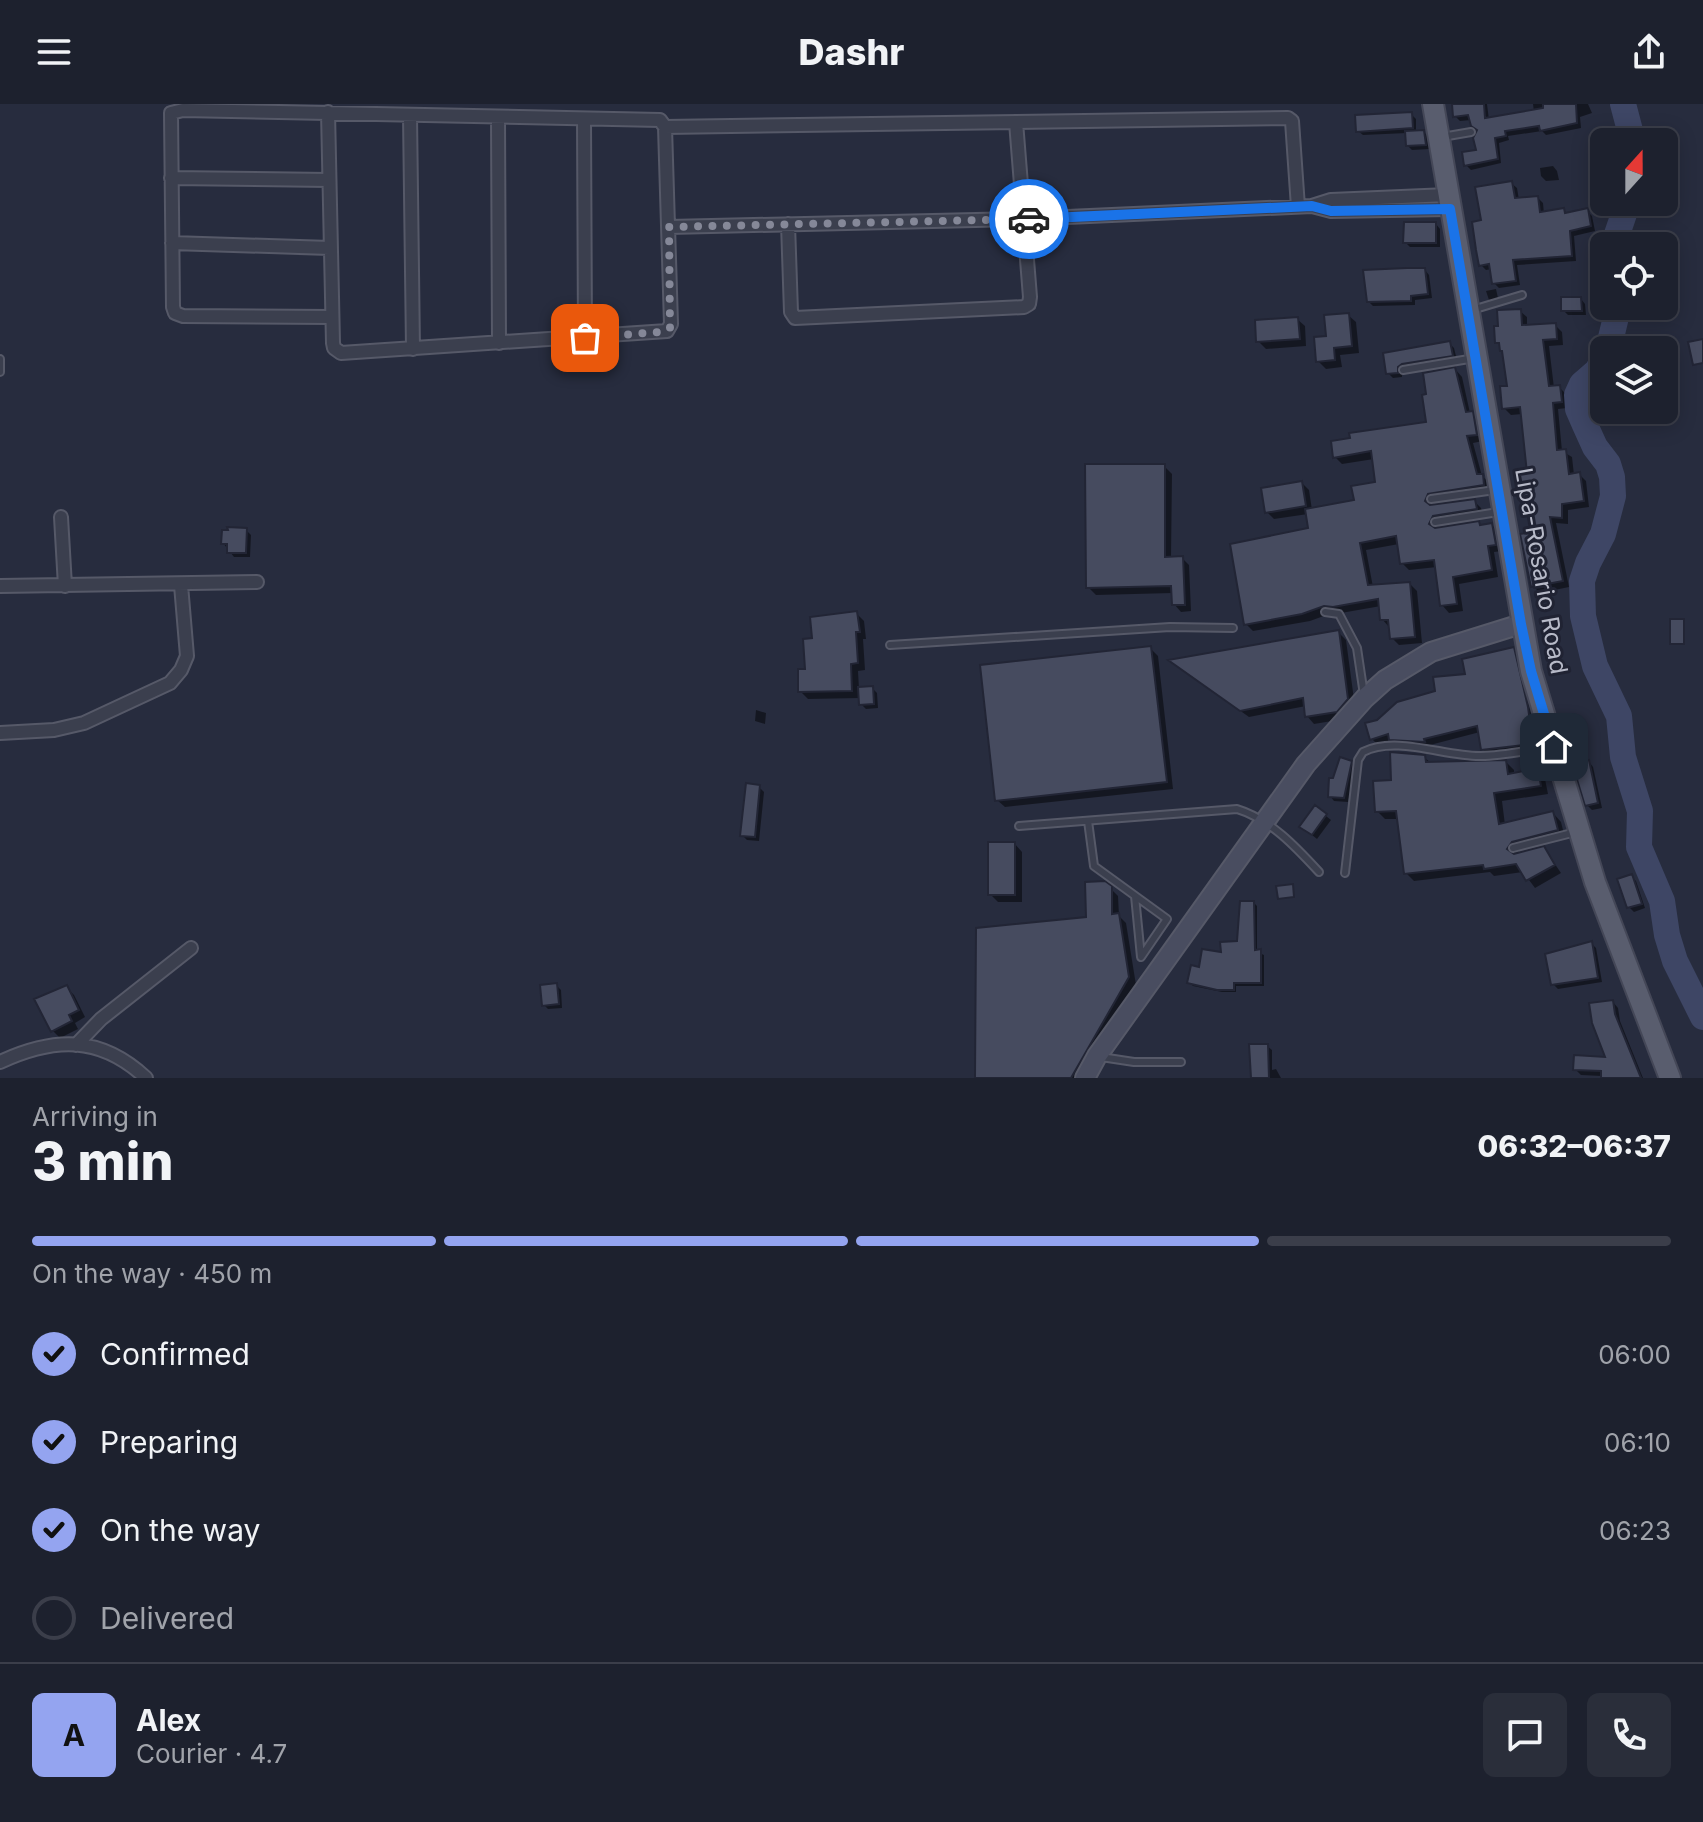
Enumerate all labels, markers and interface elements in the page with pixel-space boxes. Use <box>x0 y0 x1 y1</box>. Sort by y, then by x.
icon: menu <box>32 30 76 74</box>
text: Dashr <box>799 30 904 74</box>
icon: share <box>1627 30 1671 74</box>
north arrow <box>1590 128 1678 216</box>
map controls <box>1590 128 1678 424</box>
courier <box>989 179 1069 259</box>
icon: car <box>1007 197 1051 241</box>
button: locate <box>1590 232 1678 320</box>
pin <box>551 304 619 372</box>
icon: bag <box>563 316 607 360</box>
button: layers <box>1590 336 1678 424</box>
street label: Lipa-Rosario Road <box>1509 466 1574 676</box>
pin <box>1520 713 1588 781</box>
icon: home <box>1532 725 1576 769</box>
text: Arriving in <box>32 1101 158 1132</box>
text: 06:32–06:37 <box>1477 1128 1671 1164</box>
text: 3 min <box>32 1130 174 1193</box>
text: On the way · 450 m <box>32 1258 272 1289</box>
icon: check <box>32 1332 76 1376</box>
text: Confirmed <box>100 1336 250 1372</box>
text: 06:00 <box>1598 1339 1671 1370</box>
icon: check <box>32 1420 76 1464</box>
text: Preparing <box>100 1424 238 1460</box>
text: 06:10 <box>1604 1427 1671 1458</box>
icon: check <box>32 1508 76 1552</box>
text: On the way <box>100 1512 260 1548</box>
text: 06:23 <box>1599 1515 1671 1546</box>
text: Delivered <box>100 1600 234 1636</box>
button: chat <box>1483 1693 1567 1777</box>
button: phone <box>1587 1693 1671 1777</box>
text: Alex <box>136 1702 201 1738</box>
text: A <box>63 1717 85 1753</box>
text: Courier · 4.7 <box>136 1738 287 1769</box>

